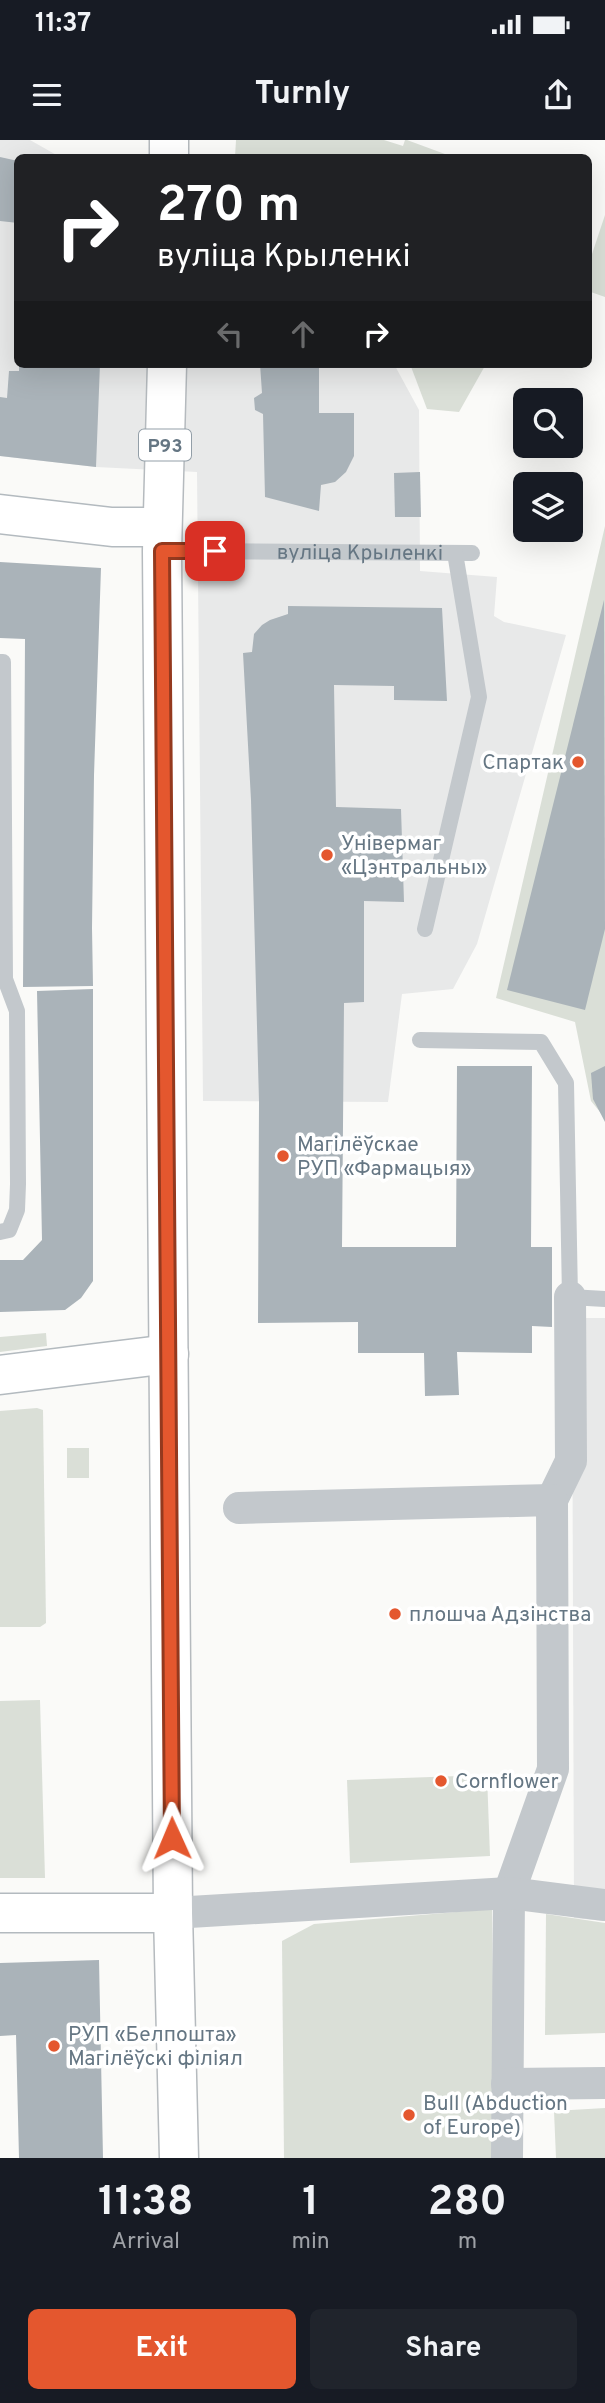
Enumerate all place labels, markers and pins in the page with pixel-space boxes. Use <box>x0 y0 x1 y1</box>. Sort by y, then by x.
pin <box>185 521 245 581</box>
place label: Спартак <box>482 750 564 777</box>
marker: Спартак <box>570 754 586 770</box>
place label: Універмаг «Цэнтральны» <box>341 831 488 882</box>
marker: Універмаг «Цэнтральны» <box>319 847 335 863</box>
place label: Магілёўскае РУП «Фармацыя» <box>297 1132 472 1183</box>
marker: Магілёўскае РУП «Фармацыя» <box>275 1148 291 1164</box>
place label: плошча Адзінства <box>409 1602 591 1629</box>
marker: плошча Адзінства <box>387 1606 403 1622</box>
place label: Cornflower <box>455 1769 559 1796</box>
marker: Cornflower <box>433 1773 449 1789</box>
place label: РУП «Белпошта» Магілёўскі філіял <box>68 2022 243 2073</box>
marker: РУП «Белпошта» Магілёўскі філіял <box>46 2038 62 2054</box>
place label: Bull (Abduction of Europe) <box>423 2091 568 2142</box>
marker: Bull (Abduction of Europe) <box>401 2107 417 2123</box>

